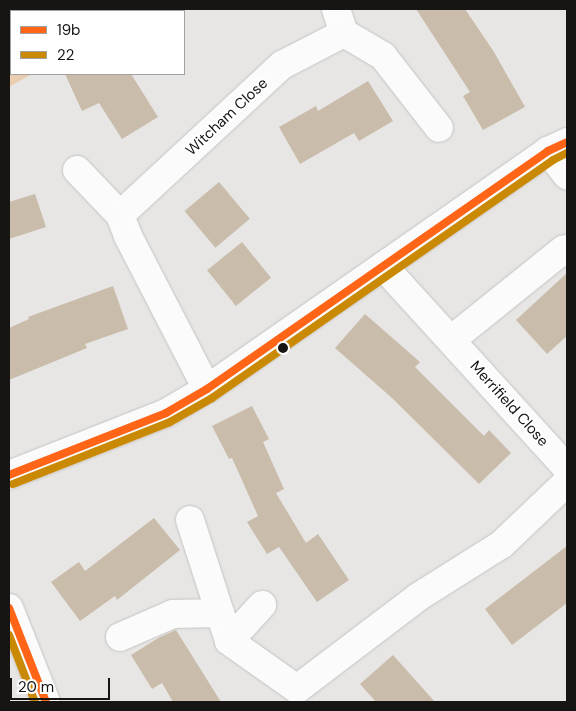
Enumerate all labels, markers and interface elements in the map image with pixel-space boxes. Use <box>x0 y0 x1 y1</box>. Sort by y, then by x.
legend <box>10 10 185 75</box>
text: 19b <box>57 20 81 40</box>
text: 22 <box>57 45 74 65</box>
street label: Witcham Close <box>182 74 272 160</box>
unlabelled marker <box>278 343 288 353</box>
street label: Merrifield Close <box>466 358 552 450</box>
scale bar <box>12 668 112 700</box>
text: 20 m <box>18 677 54 697</box>

